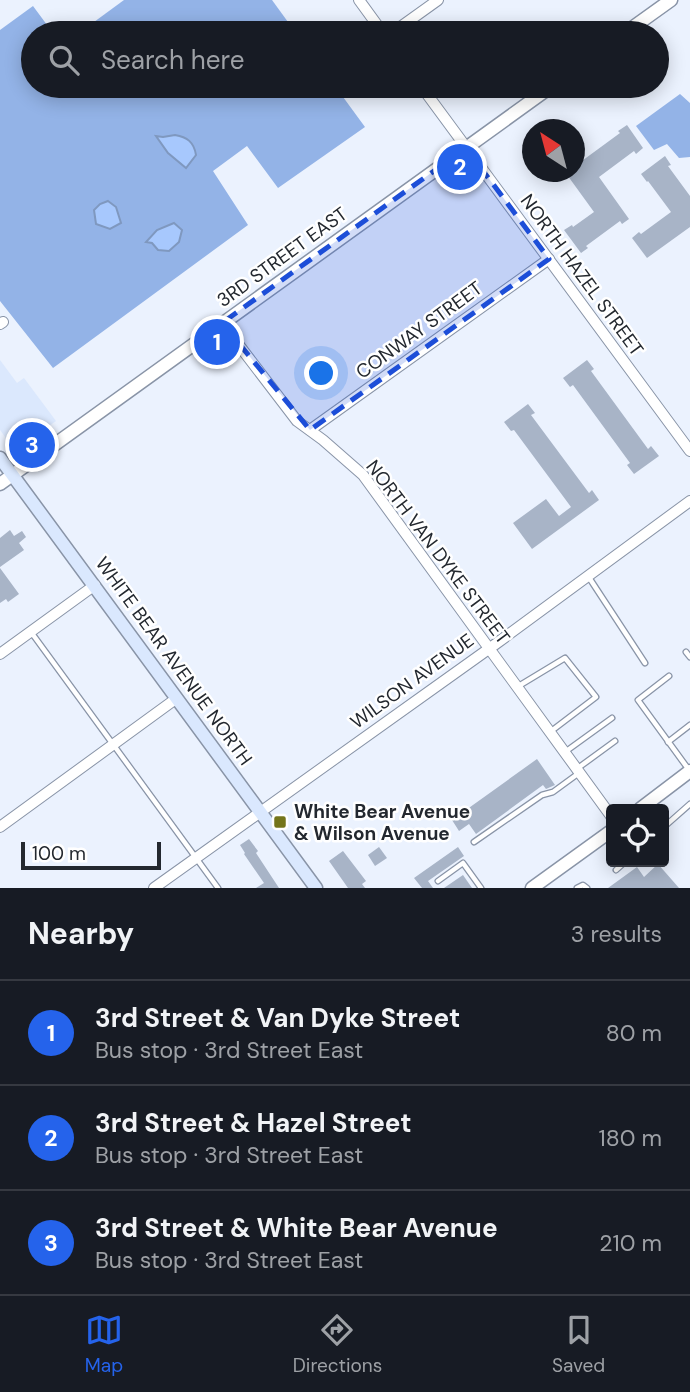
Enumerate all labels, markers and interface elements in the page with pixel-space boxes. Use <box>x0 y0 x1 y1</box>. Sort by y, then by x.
search box <box>21 21 669 98</box>
icon: search <box>45 41 83 79</box>
text: Search here <box>101 43 244 77</box>
north arrow <box>522 119 585 182</box>
pin: 2 <box>437 141 483 193</box>
street label: NORTH HAZEL STREET <box>515 189 649 361</box>
street label: 3RD STREET EAST <box>212 201 352 313</box>
street label: CONWAY STREET <box>351 275 488 384</box>
pin: 1 <box>194 316 240 368</box>
your location <box>304 356 338 390</box>
pin: 3 <box>9 419 55 471</box>
street label: NORTH VAN DYKE STREET <box>361 455 516 649</box>
street label: WHITE BEAR AVENUE NORTH <box>90 552 258 770</box>
street label: WILSON AVENUE <box>345 628 479 734</box>
place label: White Bear Avenue & Wilson Avenue <box>294 799 470 846</box>
map controls <box>606 804 669 867</box>
button: locate <box>606 804 669 867</box>
marker: White Bear Avenue & Wilson Avenue <box>272 814 288 830</box>
scale bar <box>21 839 161 871</box>
text: 100 m <box>32 841 86 866</box>
text: Nearby <box>28 914 134 953</box>
text: 3 results <box>571 919 662 949</box>
text: 3rd Street & Van Dyke Street <box>95 1001 460 1035</box>
text: 1 <box>47 1018 55 1048</box>
text: 80 m <box>606 1018 662 1048</box>
text: Bus stop · 3rd Street East <box>95 1035 363 1065</box>
text: 3rd Street & Hazel Street <box>95 1106 412 1140</box>
text: 2 <box>44 1123 58 1153</box>
text: 180 m <box>598 1123 662 1153</box>
text: Bus stop · 3rd Street East <box>95 1140 363 1170</box>
text: 3rd Street & White Bear Avenue <box>95 1211 498 1245</box>
text: 3 <box>44 1228 58 1258</box>
text: 210 m <box>599 1228 662 1258</box>
text: Bus stop · 3rd Street East <box>95 1245 363 1275</box>
tab: Map <box>85 1311 123 1378</box>
tab: Directions <box>293 1311 382 1378</box>
tab: Saved <box>552 1311 605 1378</box>

